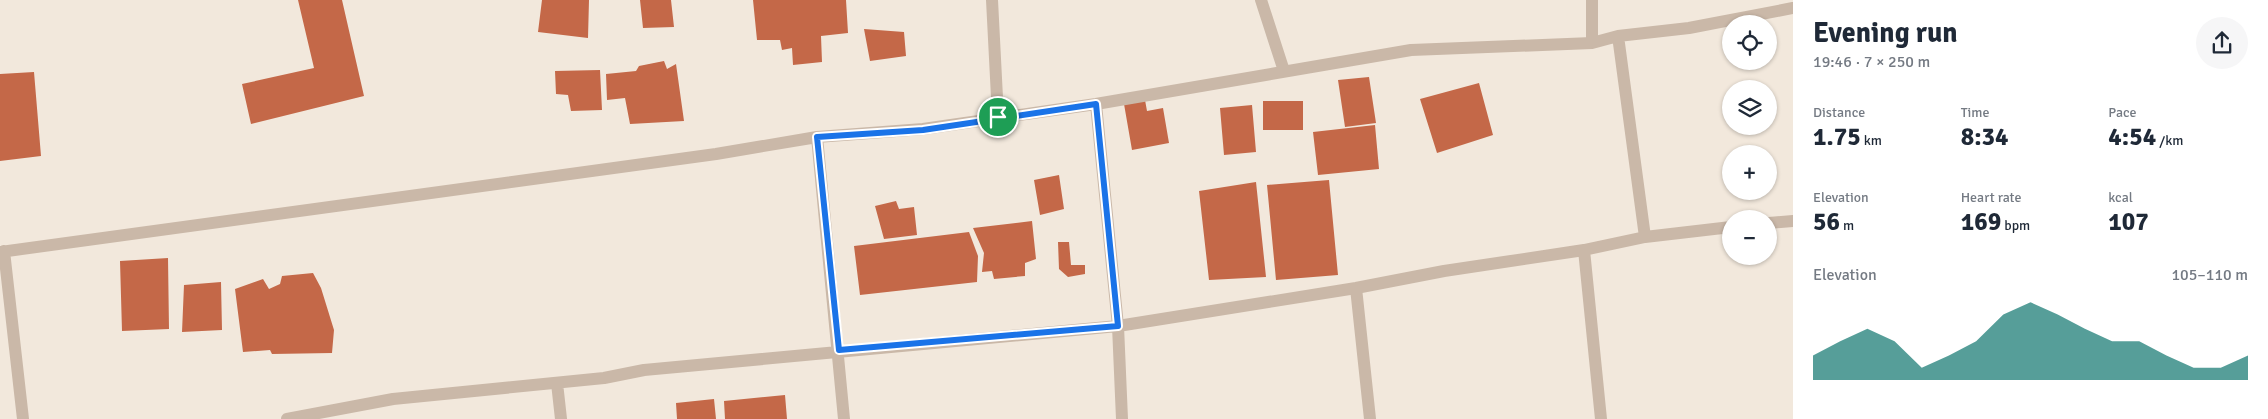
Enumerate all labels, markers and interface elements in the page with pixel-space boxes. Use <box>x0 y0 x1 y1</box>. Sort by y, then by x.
map controls <box>1722 15 1777 265</box>
button: locate <box>1722 15 1777 70</box>
text: Evening run <box>1813 16 1958 50</box>
button: share <box>2196 17 2248 69</box>
text: 19:46 · 7 × 250 m <box>1813 52 1930 72</box>
button: layers <box>1722 80 1777 135</box>
pin <box>977 96 1019 138</box>
icon: arrive <box>984 103 1012 131</box>
text: Distance <box>1813 104 1865 121</box>
text: Time <box>1961 104 1990 121</box>
text: Pace <box>2108 104 2137 121</box>
text: 1.75 <box>1813 121 1861 152</box>
text: 8:34 <box>1961 121 2009 152</box>
text: 4:54 <box>2108 121 2156 152</box>
text: km <box>1861 132 1882 149</box>
text: /km <box>2156 132 2183 149</box>
button: + <box>1722 145 1777 200</box>
text: Elevation <box>1813 189 1869 206</box>
text: Heart rate <box>1961 189 2021 206</box>
text: kcal <box>2108 189 2133 206</box>
text: 56 <box>1813 206 1840 237</box>
text: 169 <box>1961 206 2001 237</box>
text: 107 <box>2108 206 2149 237</box>
button: − <box>1722 210 1777 265</box>
text: m <box>1840 217 1854 234</box>
text: bpm <box>2001 217 2030 234</box>
text: Elevation <box>1813 265 1877 285</box>
text: 105–110 m <box>2171 265 2248 285</box>

